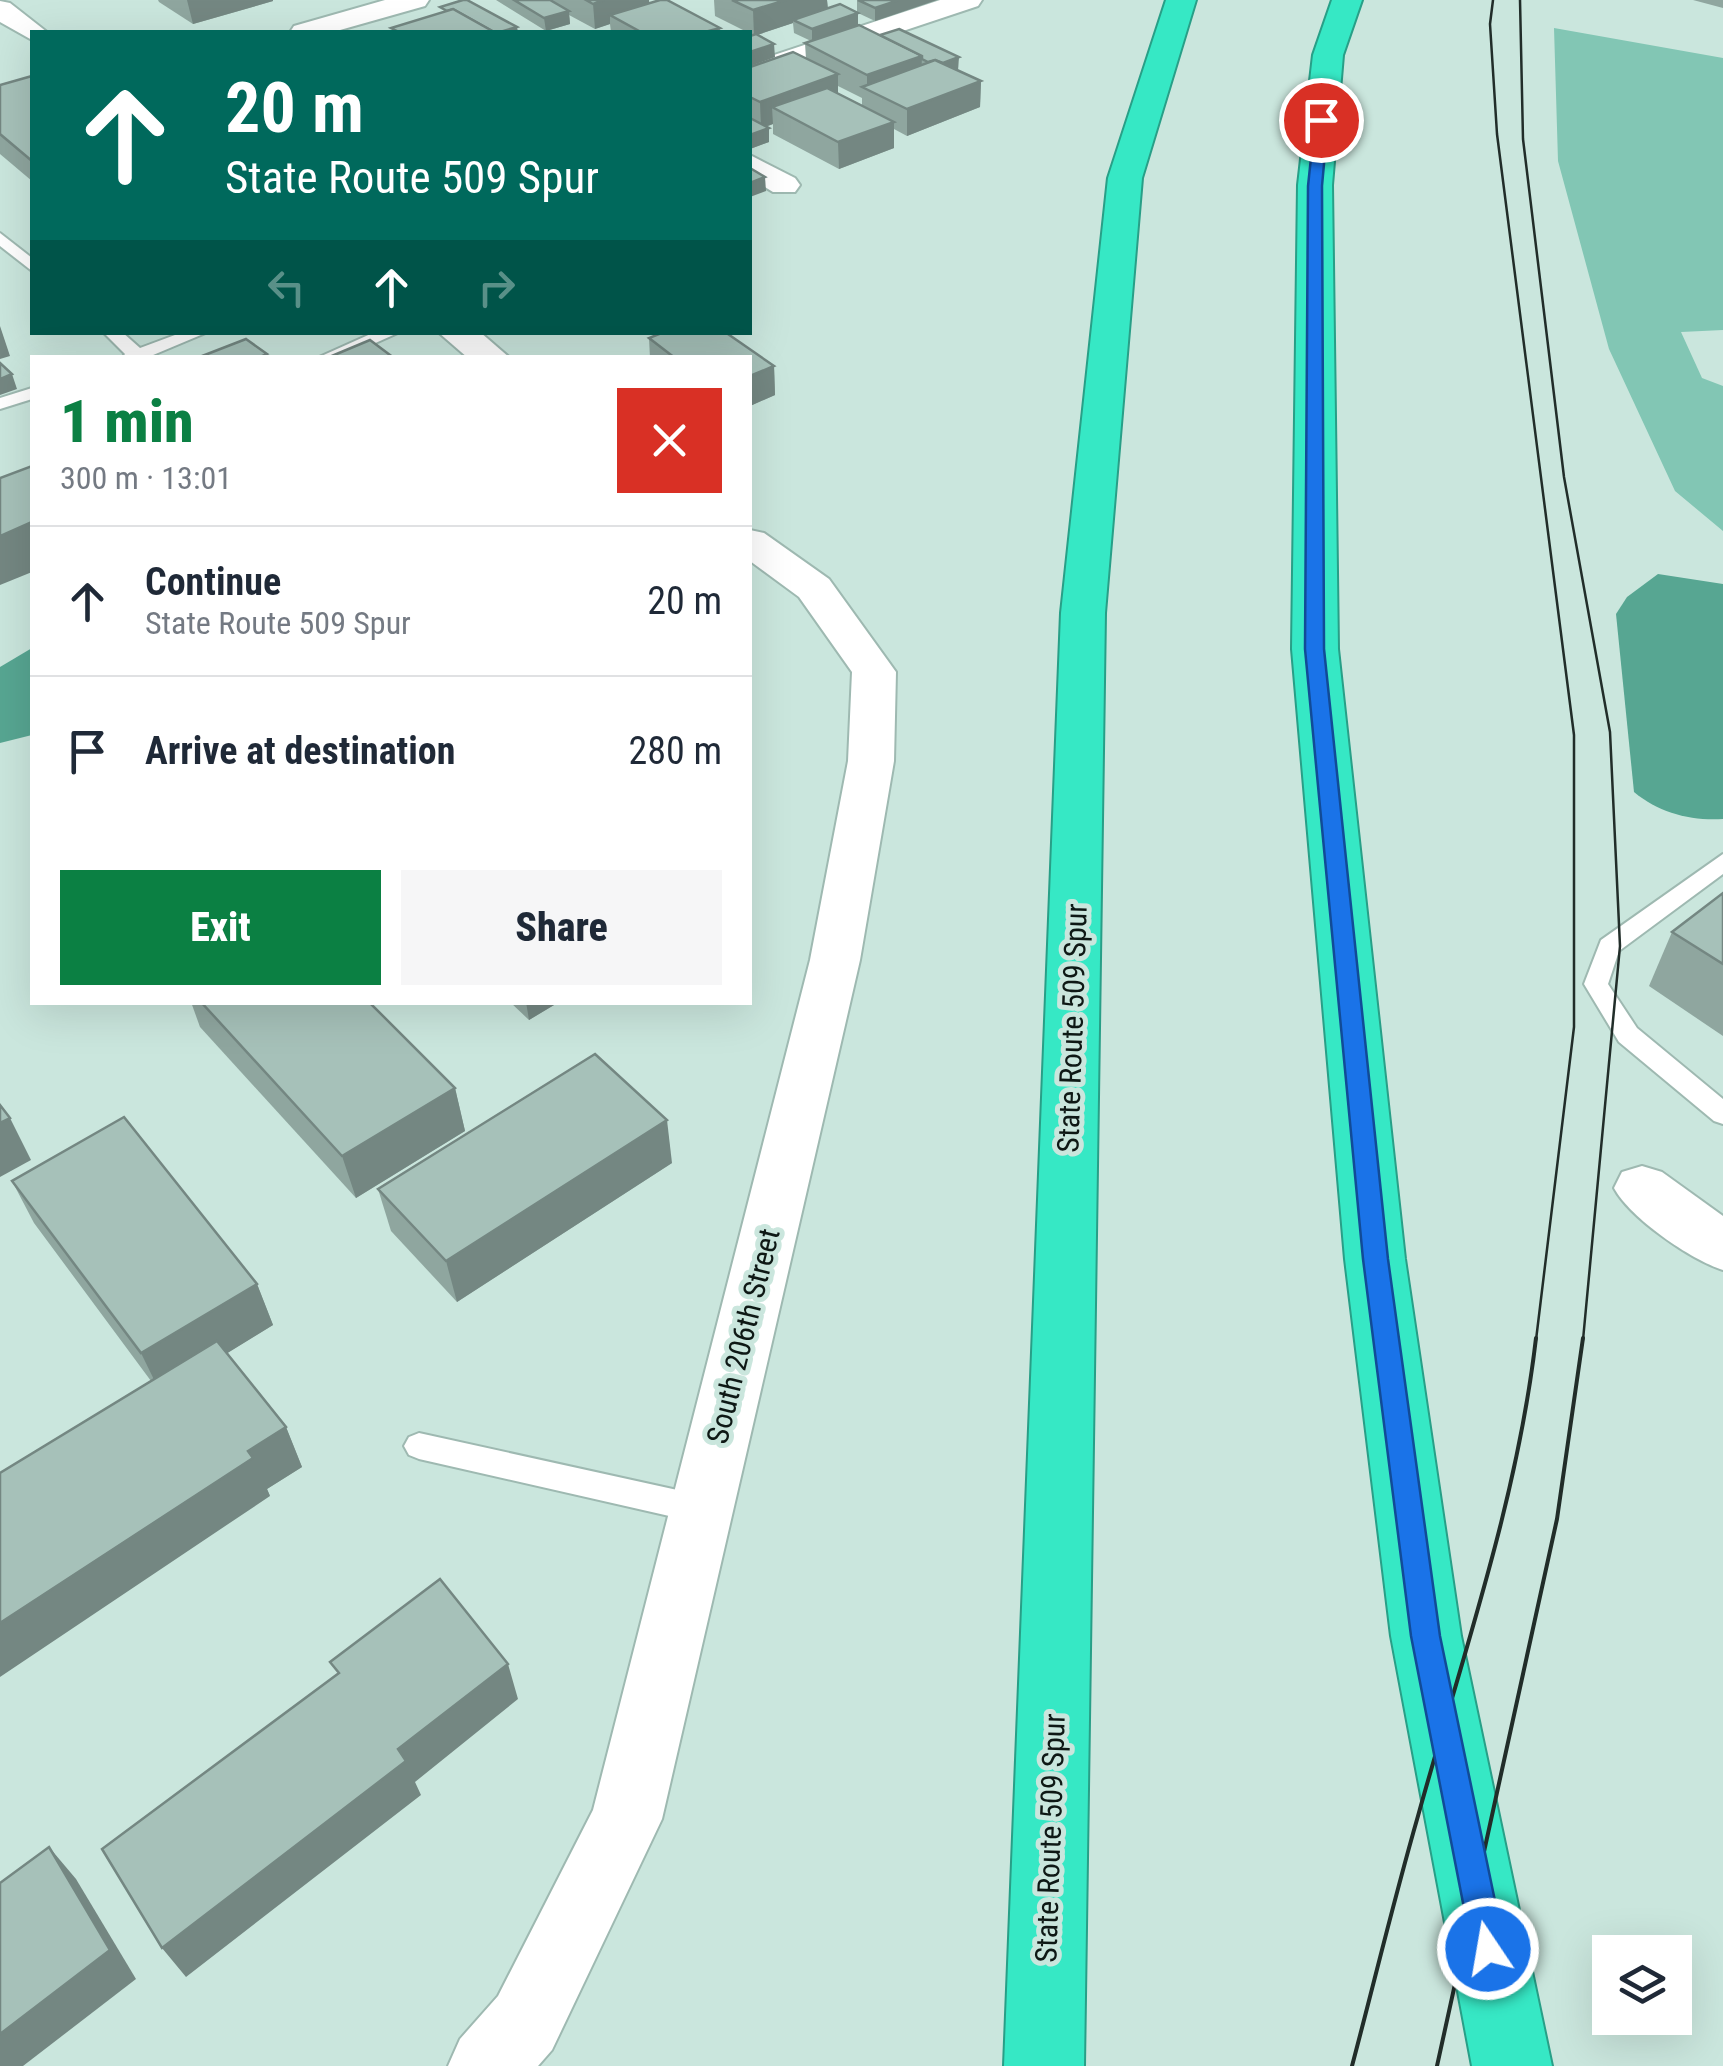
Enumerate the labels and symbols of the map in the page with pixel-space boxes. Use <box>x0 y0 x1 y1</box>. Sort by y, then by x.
pin <box>1279 78 1364 163</box>
street label: State Route 509 Spur <box>1050 903 1094 1153</box>
street label: South 206th Street <box>699 1225 787 1447</box>
street label: State Route 509 Spur <box>1028 1713 1072 1963</box>
position arrow <box>1436 1897 1540 2001</box>

